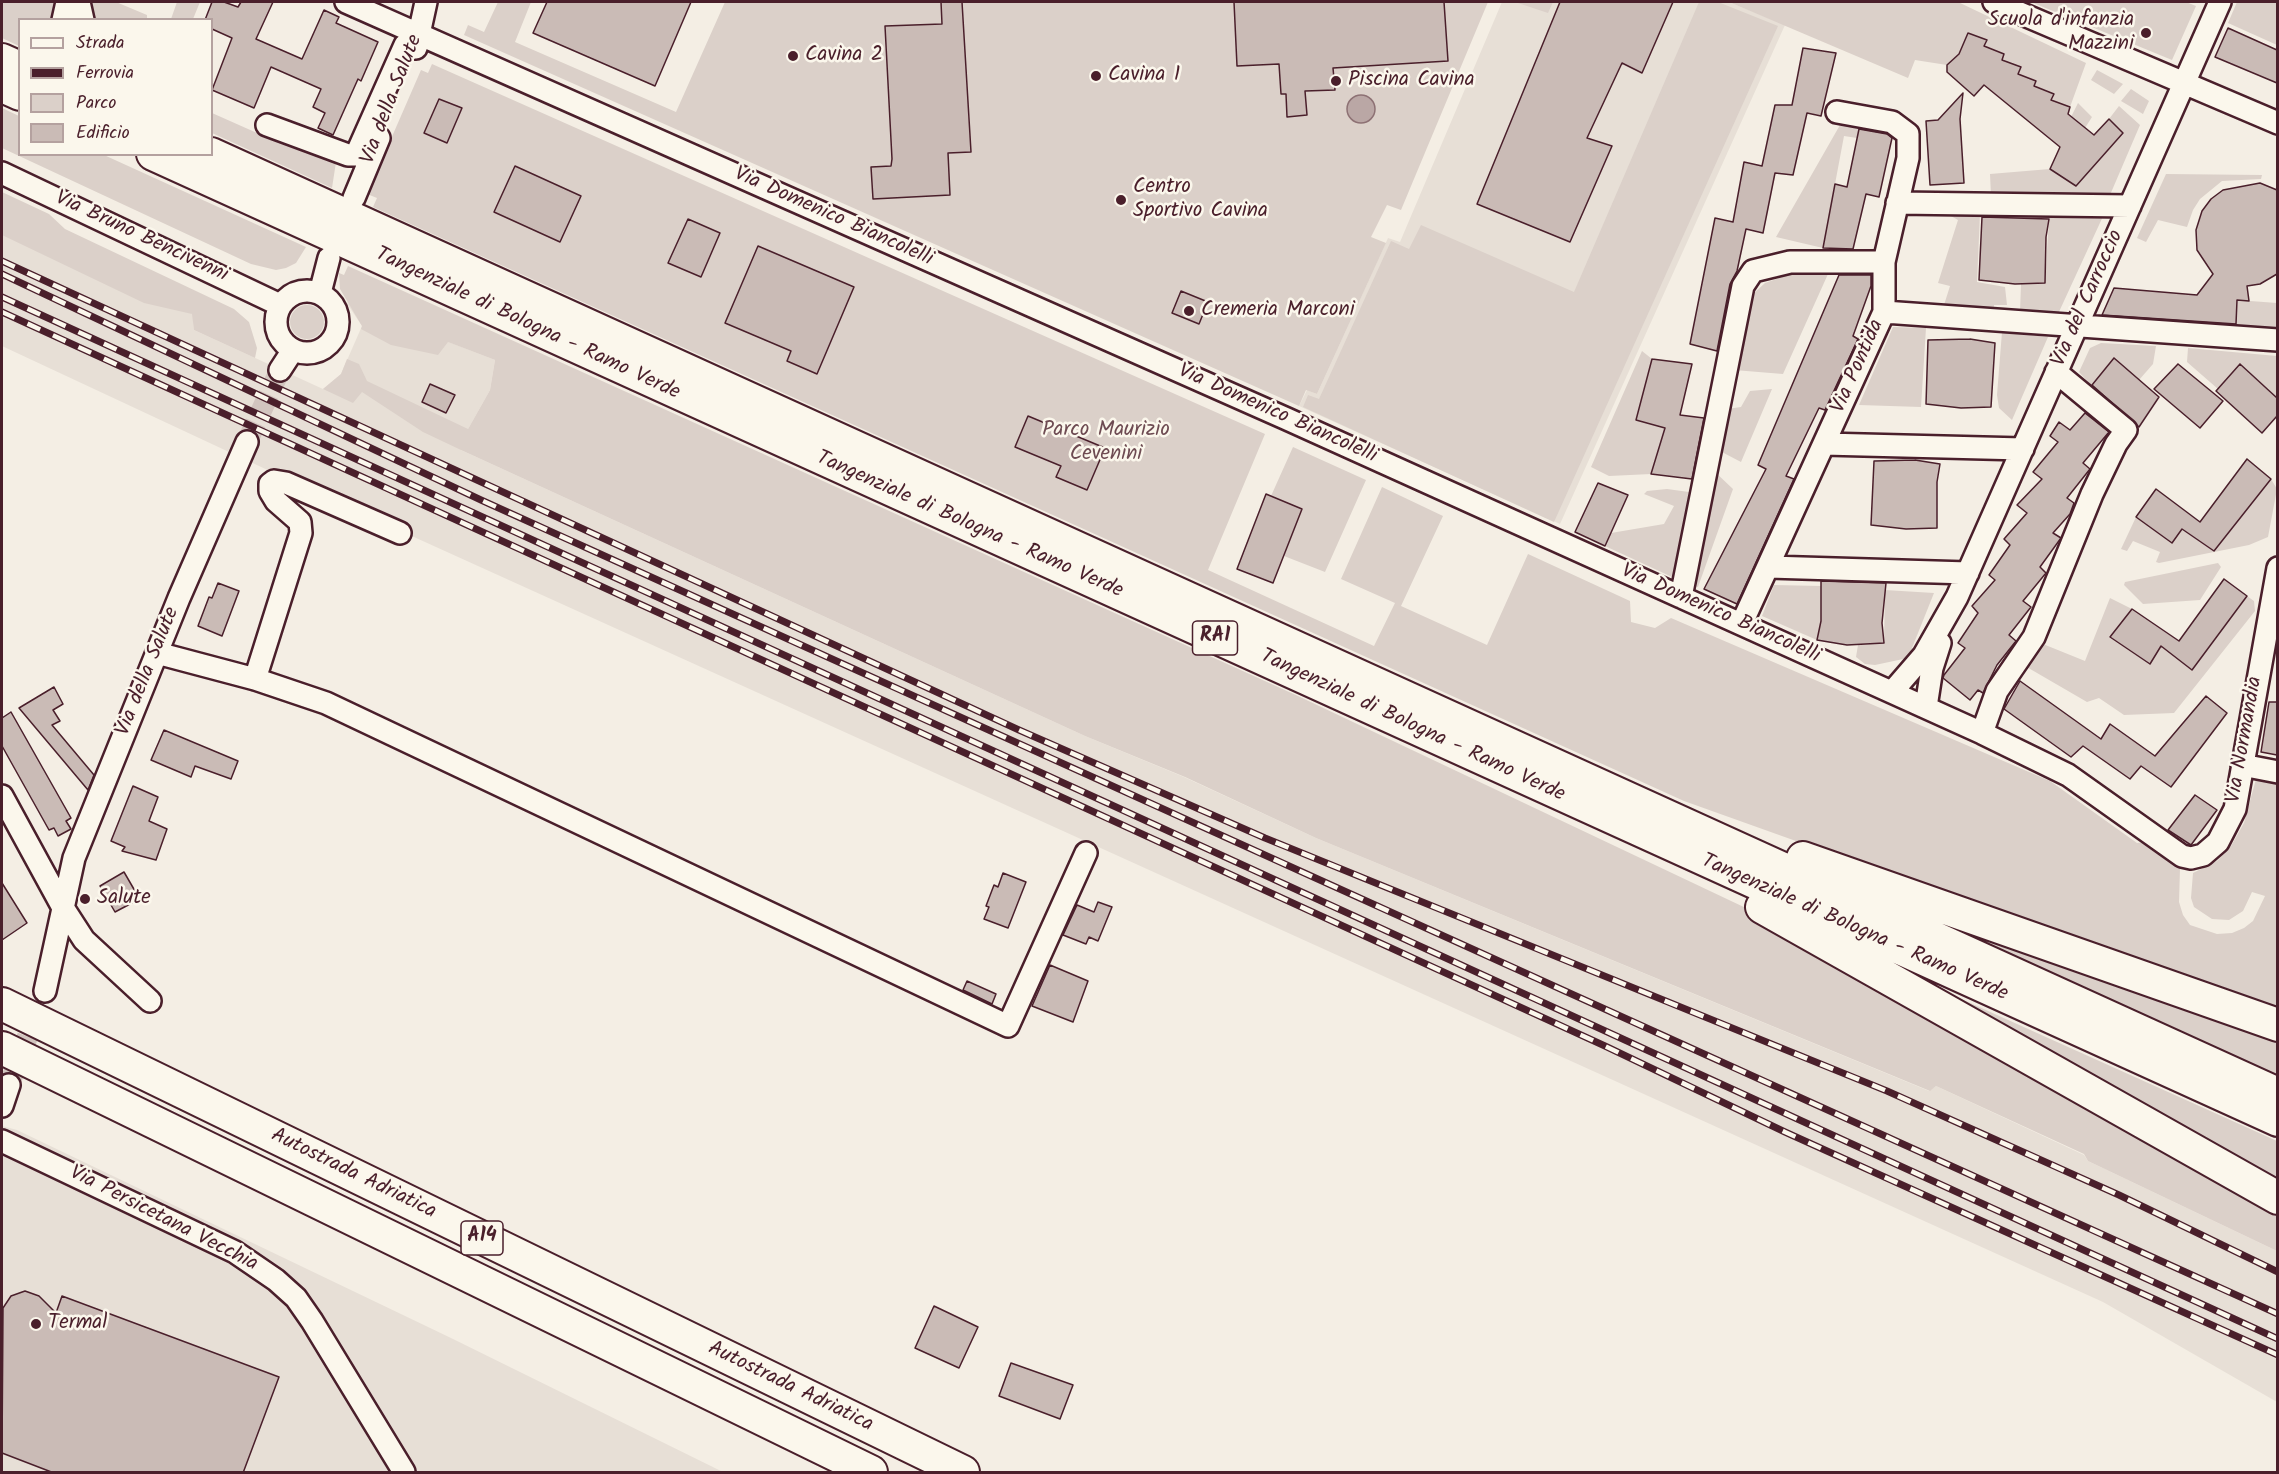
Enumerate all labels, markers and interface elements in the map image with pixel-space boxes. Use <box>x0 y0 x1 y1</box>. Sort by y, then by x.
place label: Scuola d'infanzia Mazzini <box>1988 8 2134 58</box>
legend <box>18 18 213 156</box>
marker: Scuola d'infanzia Mazzini <box>2139 26 2153 40</box>
text: Strada <box>76 29 124 58</box>
street label: Via della Salute <box>357 32 429 168</box>
place label: Cavina 2 <box>805 43 883 69</box>
marker: Cavina 2 <box>786 49 800 63</box>
text: Ferrovia <box>76 59 134 88</box>
place label: Cavina 1 <box>1108 63 1180 89</box>
place label: Piscina Cavina <box>1348 68 1474 94</box>
marker: Cavina 1 <box>1089 69 1103 83</box>
marker: Piscina Cavina <box>1329 74 1343 88</box>
text: Parco <box>76 89 116 118</box>
text: Edificio <box>76 119 130 148</box>
street label: Via Domenico Biancolelli <box>730 163 936 273</box>
place label: Centro Sportivo Cavina <box>1133 175 1268 225</box>
street label: Via Bruno Bencivenni <box>50 187 232 289</box>
marker: Centro Sportivo Cavina <box>1114 193 1128 207</box>
street label: Via del Carroccio <box>2048 227 2130 371</box>
street label: Tangenziale di Bologna - Ramo Verde <box>371 243 683 407</box>
place label: Cremeria Marconi <box>1201 298 1355 324</box>
marker: Cremeria Marconi <box>1182 304 1196 318</box>
street label: Via Pontida <box>1827 316 1891 418</box>
street label: Via Domenico Biancolelli <box>1174 360 1380 470</box>
park label: Parco Maurizio Cevenini <box>1042 418 1170 468</box>
street label: Tangenziale di Bologna - Ramo Verde <box>812 447 1126 605</box>
street label: Via Domenico Biancolelli <box>1617 560 1823 670</box>
street label: Via della Salute <box>112 604 186 740</box>
road number: RA1 <box>1192 621 1238 655</box>
street label: Tangenziale di Bologna - Ramo Verde <box>1256 645 1568 809</box>
street label: Via Normandia <box>2222 675 2270 805</box>
street label: Tangenziale di Bologna - Ramo Verde <box>1697 850 2011 1008</box>
place label: Salute <box>97 886 151 912</box>
marker: Salute <box>78 892 92 906</box>
street label: Autostrada Adriatica <box>266 1124 440 1226</box>
street label: Via Persicetana Vecchia <box>65 1162 261 1278</box>
road number: A14 <box>461 1221 503 1255</box>
place label: Termal <box>48 1311 107 1337</box>
marker: Termal <box>29 1317 43 1331</box>
street label: Autostrada Adriatica <box>703 1337 877 1439</box>

